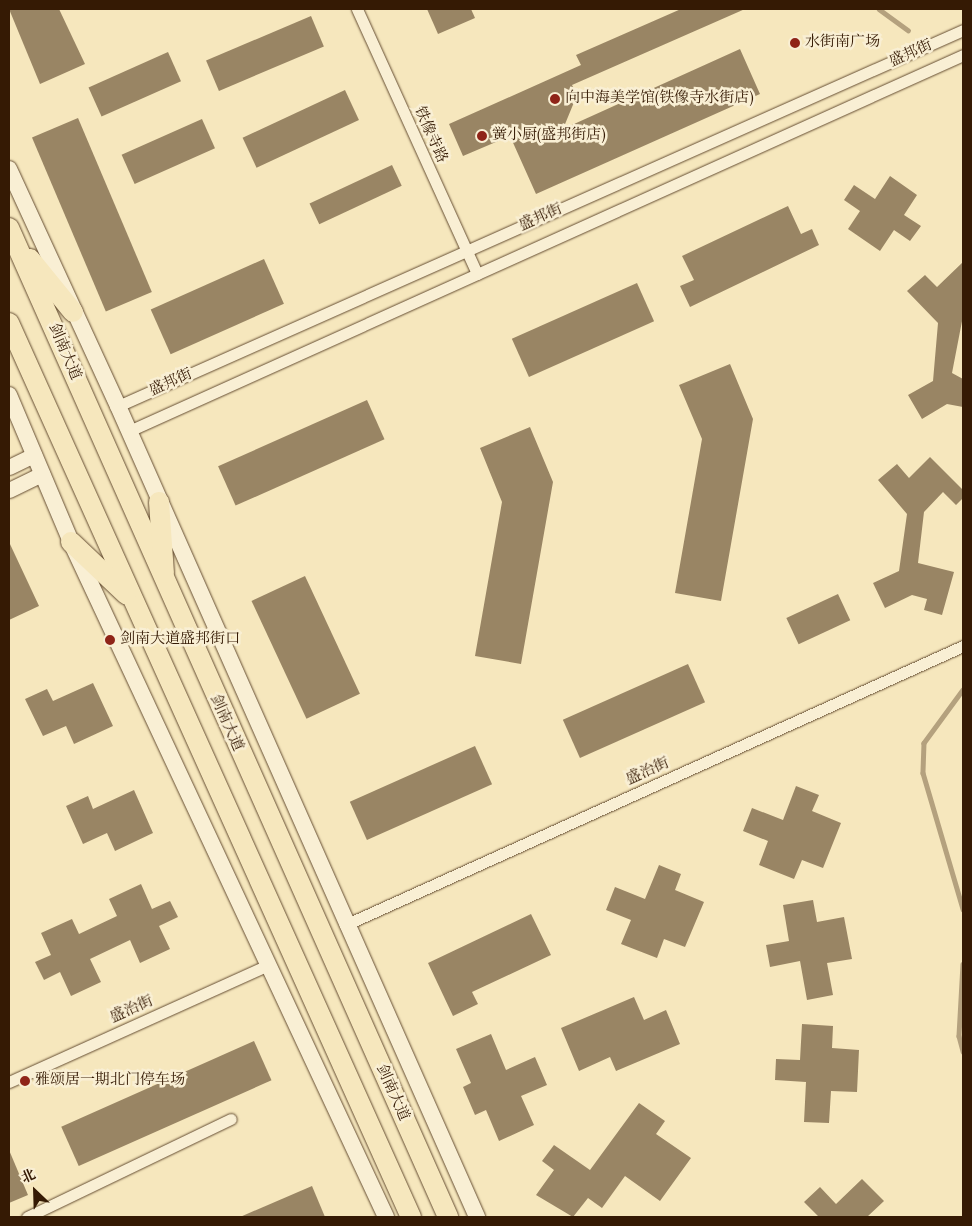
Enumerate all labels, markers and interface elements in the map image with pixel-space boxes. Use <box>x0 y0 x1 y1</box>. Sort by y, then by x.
place label: 水街南广场 <box>805 34 880 52</box>
marker: 水街南广场 <box>789 37 801 49</box>
street label: 盛邦街 <box>887 37 935 71</box>
place label: 向中海美学馆(铁像寺水街店) <box>565 90 754 108</box>
marker: 向中海美学馆(铁像寺水街店) <box>549 93 561 105</box>
street label: 铁像寺路 <box>410 104 450 166</box>
place label: 黉小厨(盛邦街店) <box>492 127 606 145</box>
marker: 黉小厨(盛邦街店) <box>476 130 488 142</box>
street label: 盛邦街 <box>517 201 565 235</box>
street label: 剑南大道 <box>44 321 84 383</box>
street label: 盛邦街 <box>147 366 195 400</box>
place label: 剑南大道盛邦街口 <box>120 631 240 649</box>
marker: 剑南大道盛邦街口 <box>104 634 116 646</box>
street label: 剑南大道 <box>206 692 246 754</box>
street label: 盛治街 <box>624 755 672 789</box>
street label: 盛治街 <box>108 993 156 1027</box>
street label: 剑南大道 <box>372 1062 412 1124</box>
place label: 雅颂居一期北门停车场 <box>35 1072 185 1090</box>
marker: 雅颂居一期北门停车场 <box>19 1075 31 1087</box>
text: 北 <box>18 1165 39 1188</box>
north arrow <box>10 1166 60 1216</box>

